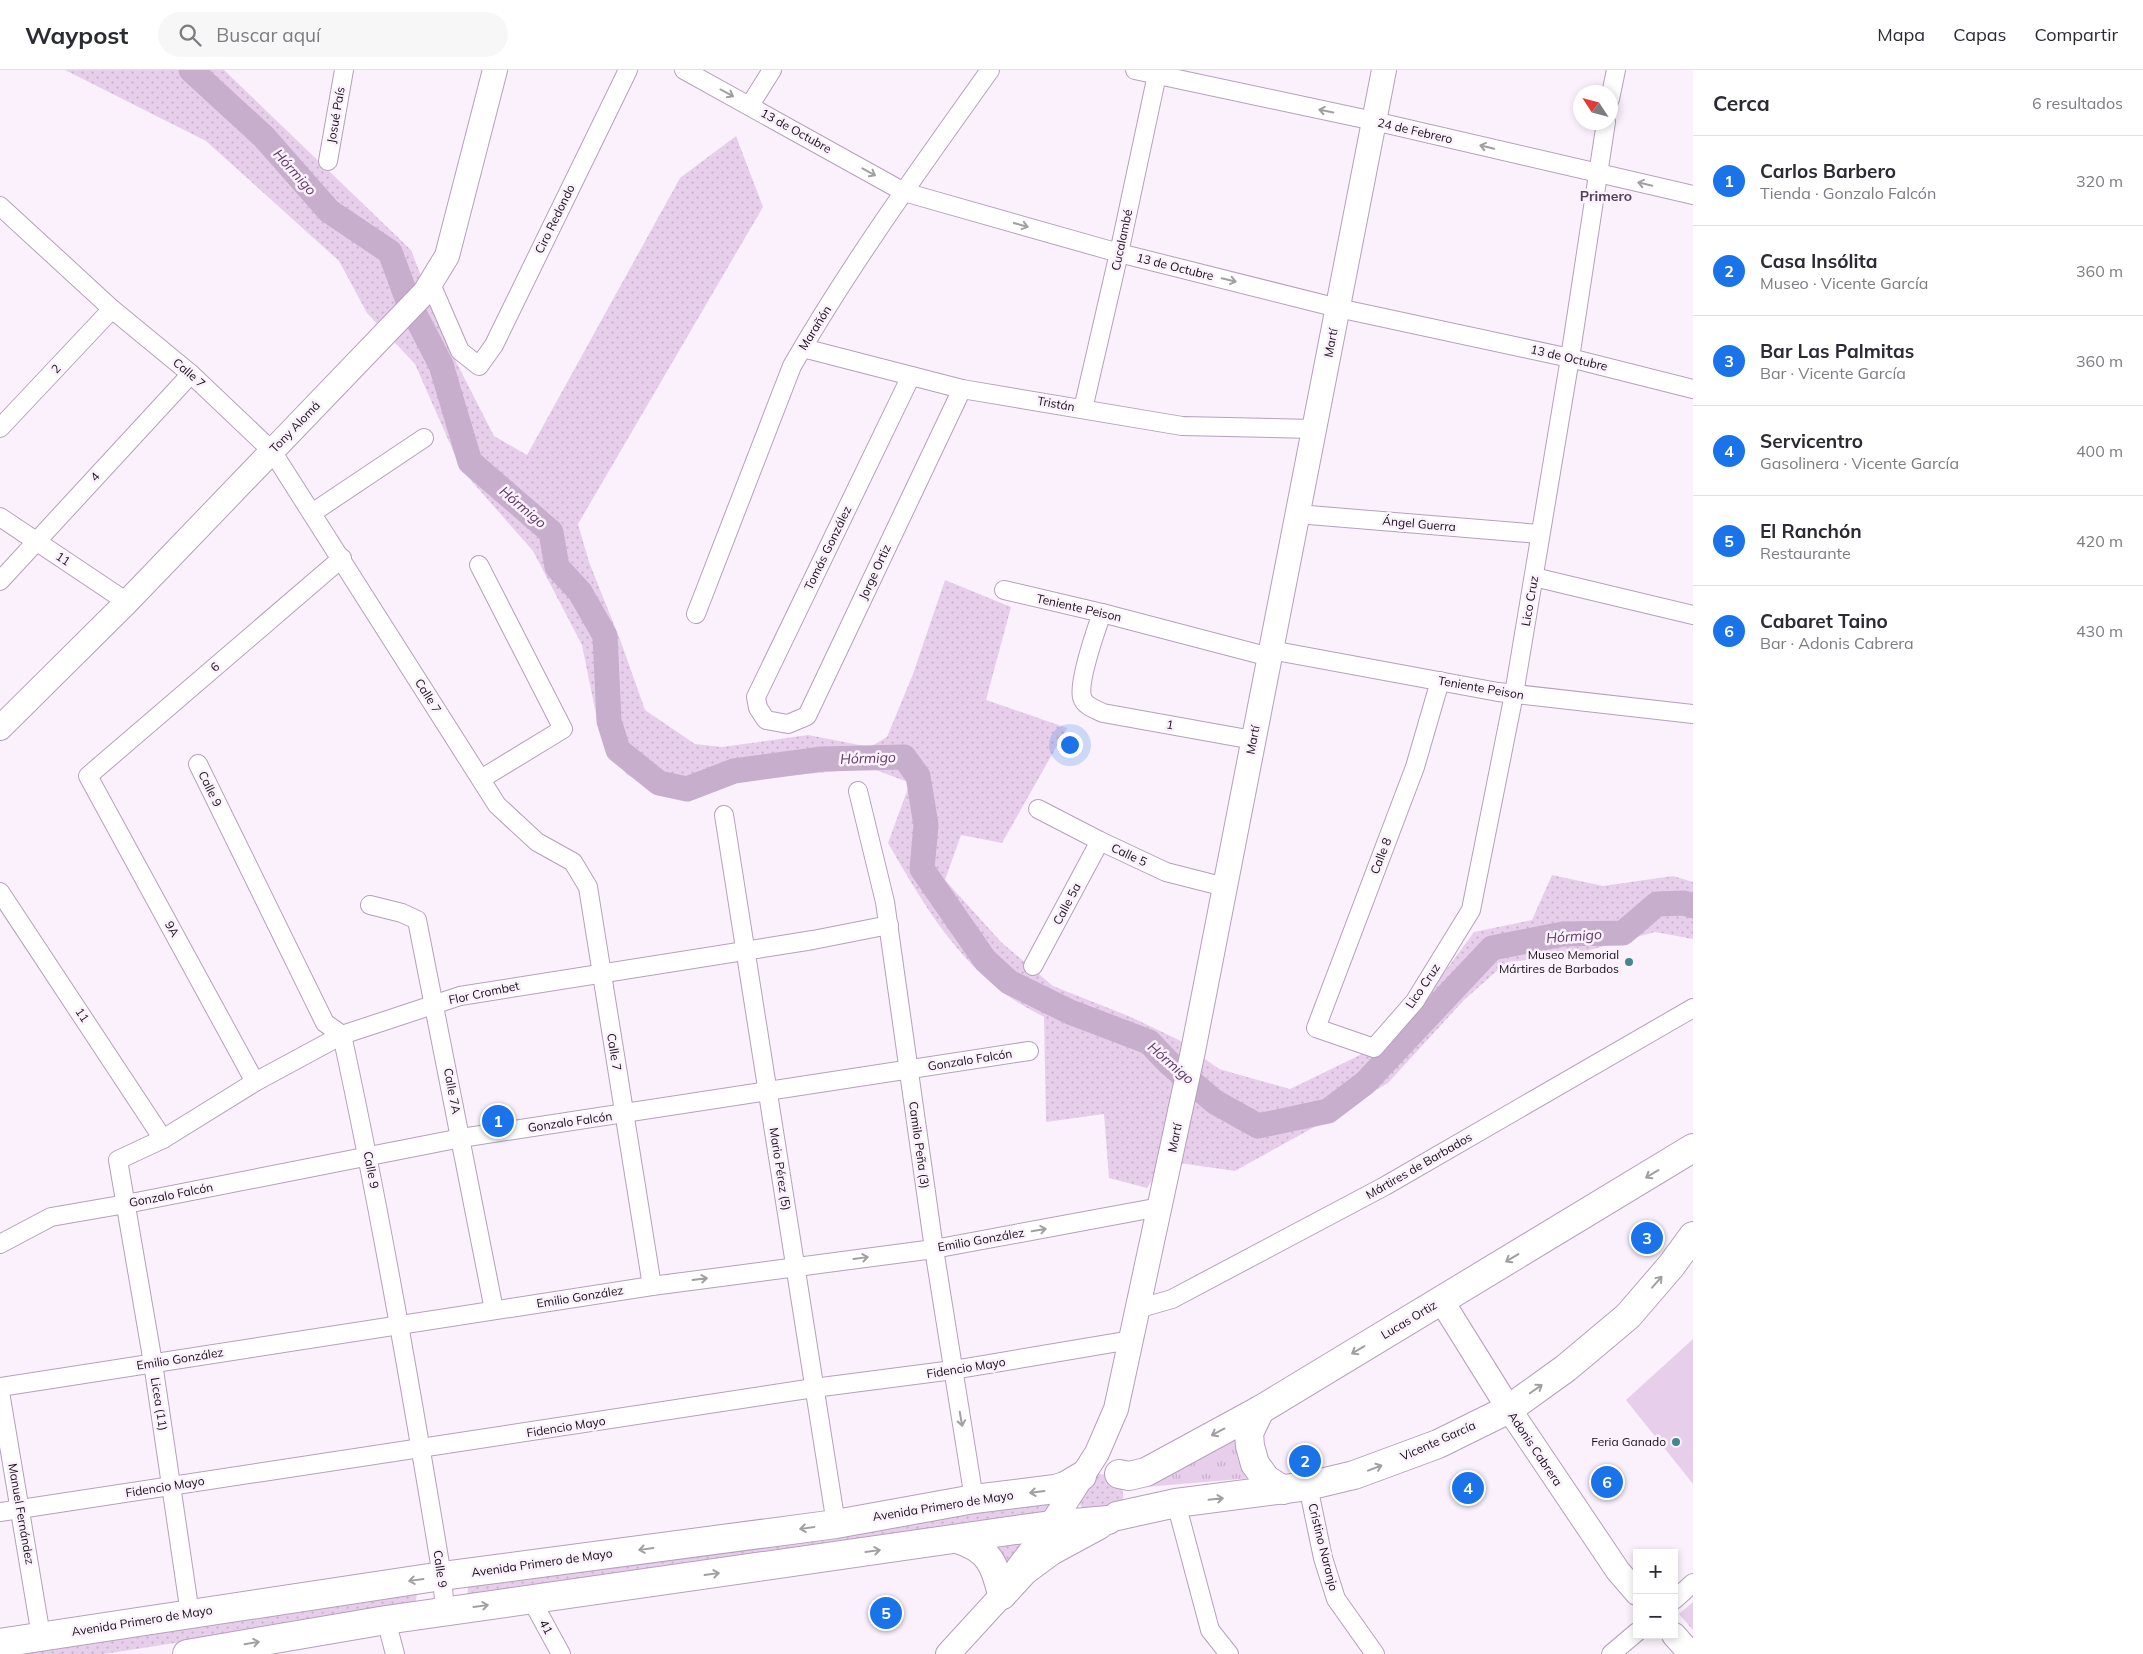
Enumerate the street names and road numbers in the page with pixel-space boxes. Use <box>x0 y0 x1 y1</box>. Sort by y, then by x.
street label: Josué País <box>323 86 348 144</box>
street label: 13 de Octubre <box>758 105 834 156</box>
street label: 24 de Febrero <box>1376 115 1454 146</box>
street label: Ciro Redondo <box>531 182 578 256</box>
street label: Cucalambé <box>1108 208 1135 272</box>
street label: 13 de Octubre <box>1135 250 1215 283</box>
street label: Marañón <box>795 303 834 353</box>
street label: Martí <box>1320 326 1341 359</box>
street label: 13 de Octubre <box>1529 341 1609 374</box>
street label: Calle 7 <box>170 355 209 391</box>
street label: 2 <box>48 361 64 376</box>
street label: Tristán <box>1036 393 1076 414</box>
street label: Tony Alomá <box>266 398 323 456</box>
street label: 4 <box>87 469 103 484</box>
street label: Tomás González <box>801 503 854 592</box>
street label: Ángel Guerra <box>1382 513 1456 534</box>
street label: Jorge Ortiz <box>855 542 894 602</box>
street label: 11 <box>53 548 73 569</box>
street label: Lico Cruz <box>1518 575 1541 627</box>
street label: Teniente Peison <box>1035 590 1123 625</box>
street label: 6 <box>207 659 222 675</box>
street label: Teniente Peison <box>1437 673 1525 702</box>
street label: Calle 7 <box>412 676 445 716</box>
street label: 1 <box>1165 716 1175 733</box>
street label: Martí <box>1242 723 1263 756</box>
street label: Calle 9 <box>195 769 225 809</box>
street label: Calle 8 <box>1367 835 1394 876</box>
street label: Calle 5 <box>1109 840 1150 869</box>
street label: Calle 5a <box>1049 880 1084 927</box>
street label: 9A <box>162 918 183 940</box>
street label: Lico Cruz <box>1402 960 1443 1011</box>
street label: Flor Crombet <box>447 978 521 1007</box>
street label: 11 <box>72 1005 93 1025</box>
street label: Calle 7 <box>604 1032 625 1072</box>
street label: Gonzalo Falcón <box>927 1045 1013 1074</box>
street label: Calle 7A <box>441 1067 464 1115</box>
street label: Camilo Peña (3) <box>906 1100 933 1189</box>
street label: Gonzalo Falcón <box>527 1108 613 1135</box>
street label: Martí <box>1164 1121 1185 1154</box>
street label: Mario Pérez (5) <box>767 1126 794 1211</box>
street label: Mártires de Barbados <box>1363 1129 1475 1202</box>
street label: Calle 9 <box>361 1150 382 1190</box>
street label: Gonzalo Falcón <box>128 1179 214 1210</box>
street label: Emilio González <box>936 1224 1025 1255</box>
street label: Emilio González <box>535 1282 624 1311</box>
street label: Lucas Ortiz <box>1378 1297 1439 1342</box>
street label: Emilio González <box>135 1344 224 1373</box>
street label: Fidencio Mayo <box>925 1354 1007 1381</box>
street label: Licea (11) <box>148 1376 171 1432</box>
street label: Adonis Cabrera <box>1505 1409 1566 1489</box>
street label: Fidencio Mayo <box>525 1413 607 1440</box>
street label: Vicente García <box>1398 1417 1478 1464</box>
street label: Manuel Fernández <box>5 1462 38 1566</box>
street label: Fidencio Mayo <box>124 1473 206 1500</box>
street label: Avenida Primero de Mayo <box>871 1487 1015 1524</box>
street label: Cristino Naranjo <box>1305 1501 1342 1592</box>
street label: Avenida Primero de Mayo <box>470 1545 614 1580</box>
street label: Calle 9 <box>430 1549 451 1589</box>
street label: Avenida Primero de Mayo <box>70 1602 214 1639</box>
street label: 41 <box>536 1617 556 1637</box>

